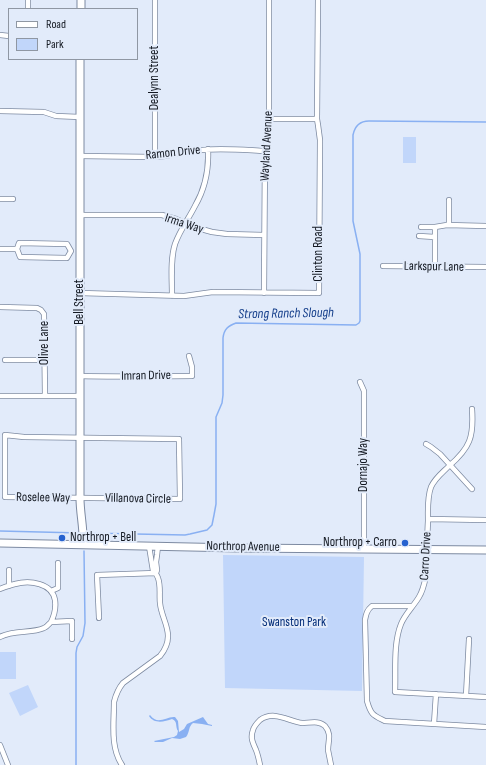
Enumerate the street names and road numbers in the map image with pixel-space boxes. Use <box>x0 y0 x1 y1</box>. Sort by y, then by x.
street label: Dealynn Street <box>147 46 163 110</box>
street label: Wayland Avenue <box>257 110 277 182</box>
street label: Ramon Drive <box>145 142 201 164</box>
street label: Irma Way <box>163 210 205 238</box>
street label: Clinton Road <box>311 226 327 282</box>
street label: Larkspur Lane <box>404 259 464 275</box>
street label: Bell Street <box>72 279 88 325</box>
street label: Olive Lane <box>37 321 53 365</box>
street label: Imran Drive <box>121 368 171 384</box>
street label: Dornajo Way <box>356 438 372 492</box>
street label: Roselee Way <box>16 490 70 506</box>
street label: Villanova Circle <box>105 491 171 507</box>
street label: Carro Drive <box>417 531 435 581</box>
street label: Northrop Avenue <box>206 539 280 555</box>

